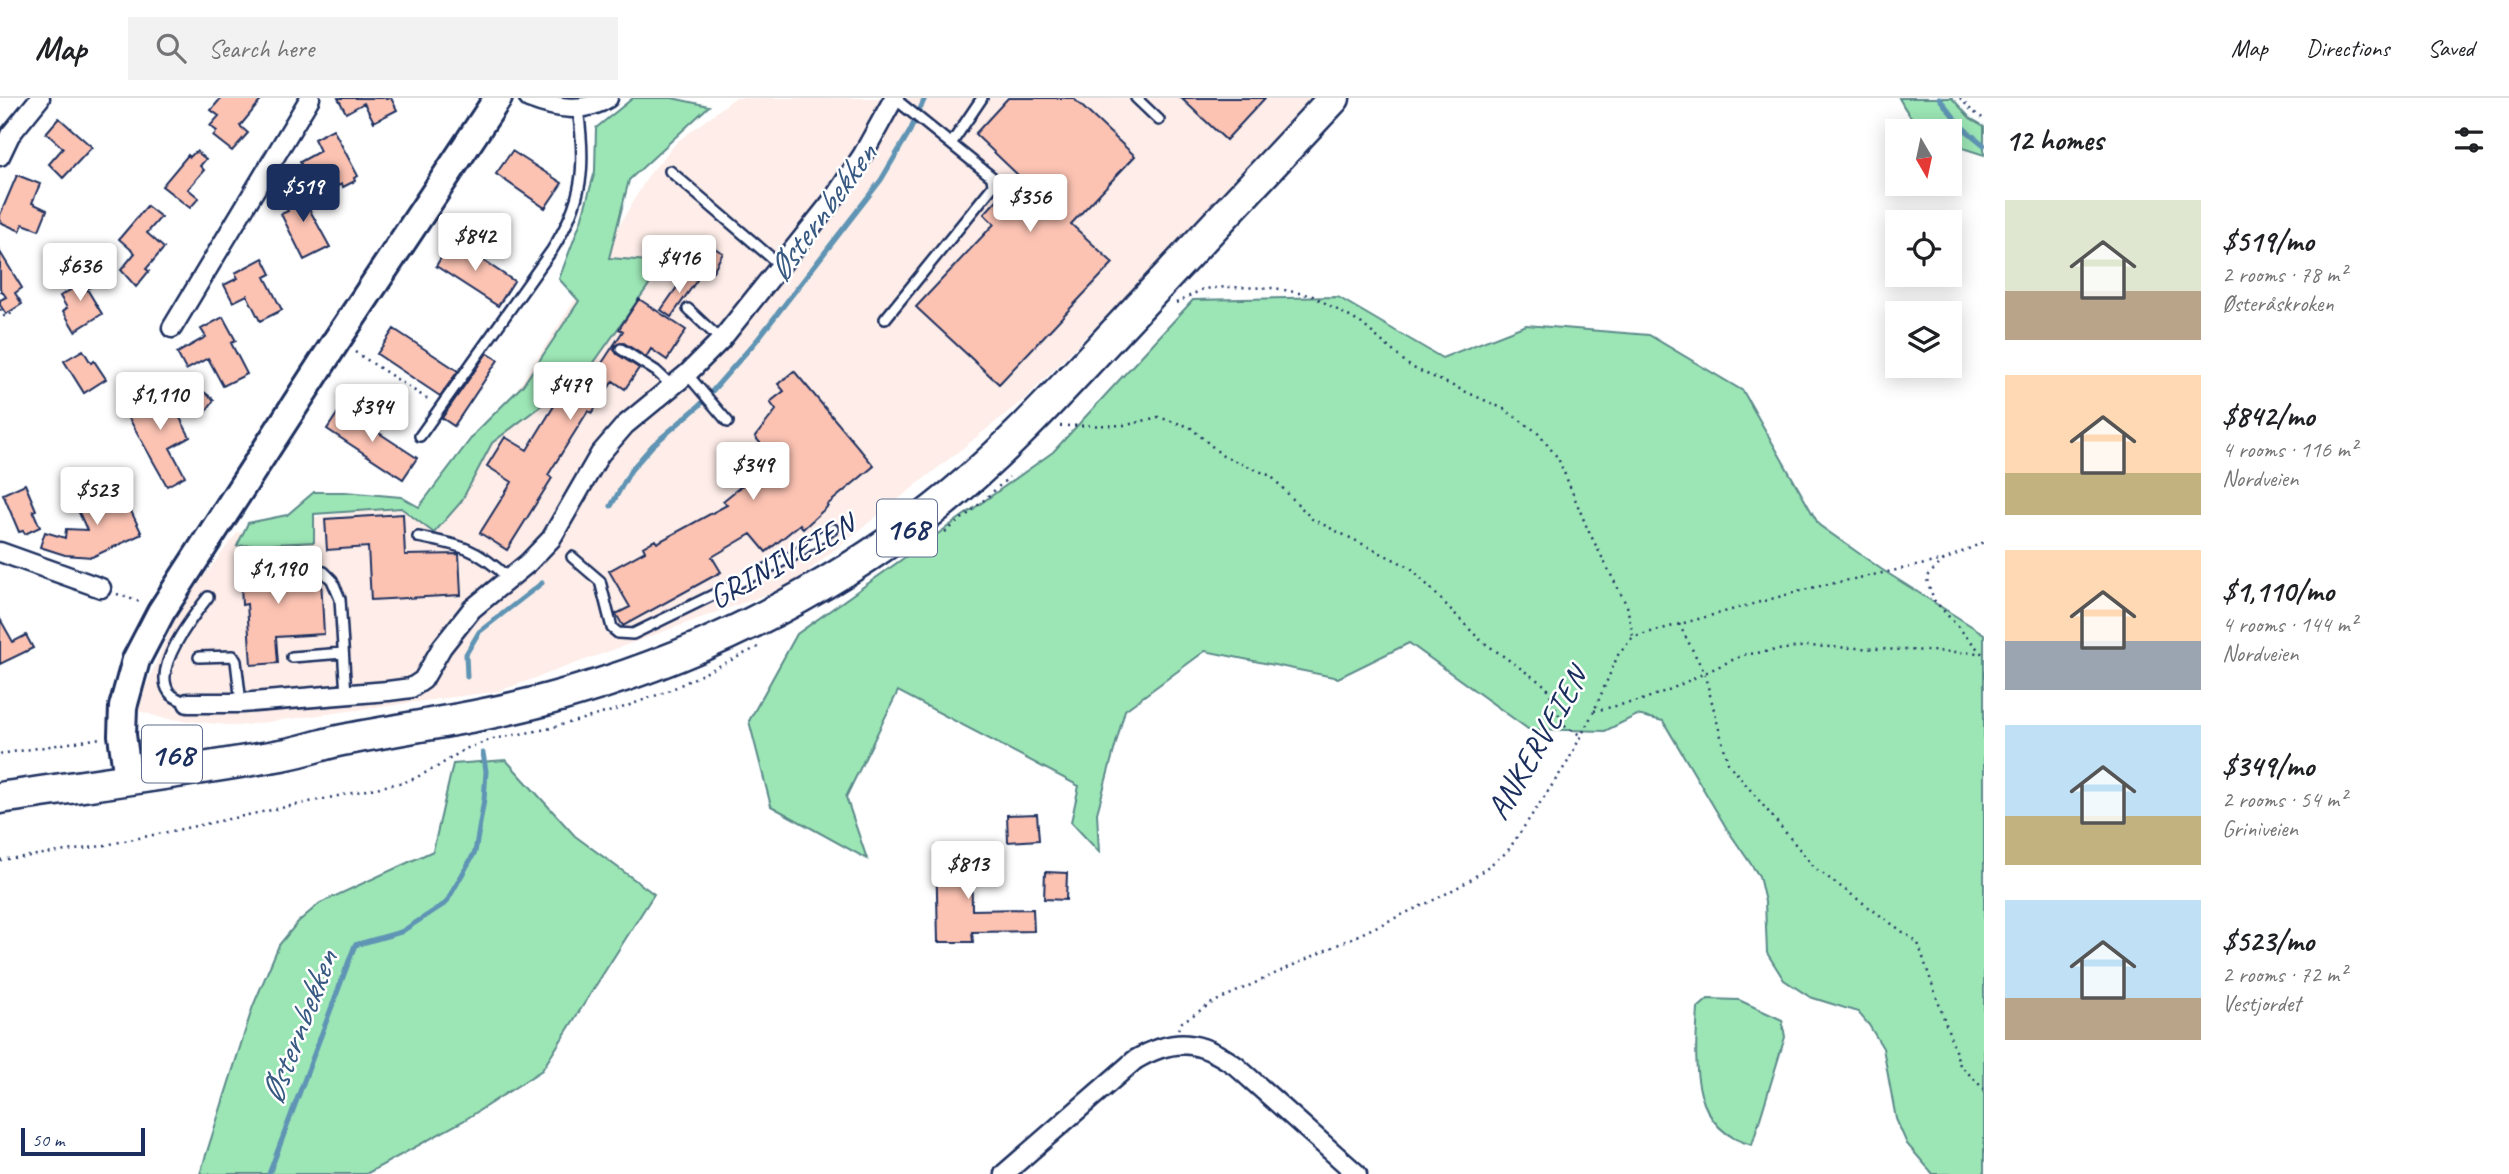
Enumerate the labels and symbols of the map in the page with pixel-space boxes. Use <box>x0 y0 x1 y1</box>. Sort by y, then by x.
north arrow <box>1885 119 1962 196</box>
water label: Østernbekken <box>756 132 889 290</box>
pin: $519 <box>262 164 344 224</box>
pin: $356 <box>989 174 1071 234</box>
pin: $842 <box>434 214 516 273</box>
pin: $416 <box>638 236 720 295</box>
pin: $636 <box>39 244 121 303</box>
pin: $479 <box>529 362 611 422</box>
pin: $1,110 <box>103 372 217 432</box>
pin: $394 <box>331 384 413 444</box>
pin: $349 <box>712 442 794 502</box>
pin: $523 <box>56 468 138 527</box>
road number: 168 <box>877 500 937 556</box>
street label: GRINIVEIEN <box>701 501 866 618</box>
pin: $1,190 <box>221 546 335 606</box>
street label: ANKERVEIEN <box>1476 656 1599 827</box>
road number: 168 <box>142 726 202 782</box>
pin: $813 <box>927 842 1009 901</box>
water label: Østernbekken <box>249 941 349 1110</box>
scale bar <box>21 1125 145 1157</box>

